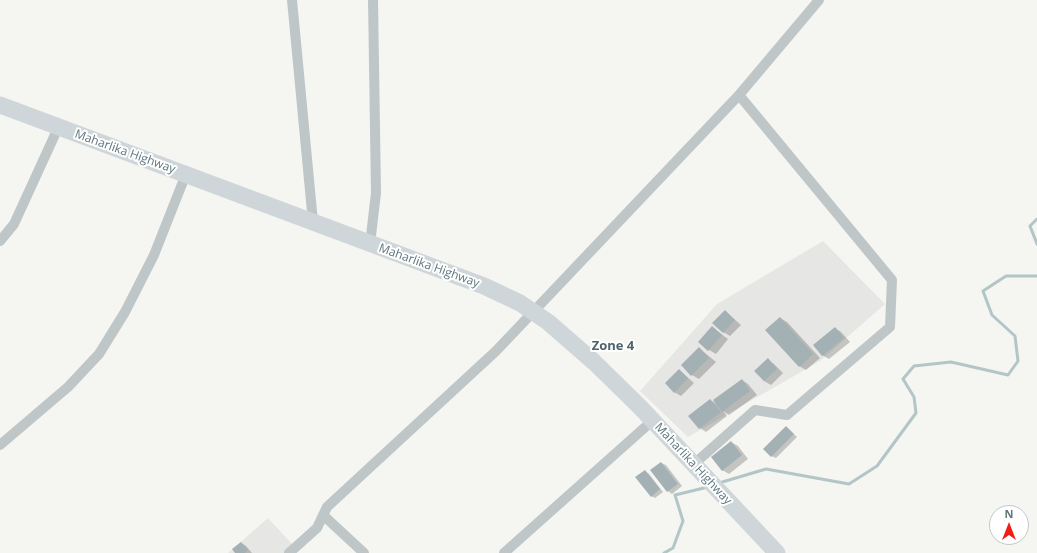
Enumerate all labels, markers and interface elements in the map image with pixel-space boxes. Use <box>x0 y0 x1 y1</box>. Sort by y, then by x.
street label: Maharlika Highway <box>73 127 177 177</box>
street label: Maharlika Highway <box>377 241 481 291</box>
district label: Zone 4 <box>592 338 634 354</box>
street label: Maharlika Highway <box>651 420 735 508</box>
north arrow <box>989 505 1029 545</box>
text: N <box>1005 506 1013 521</box>

